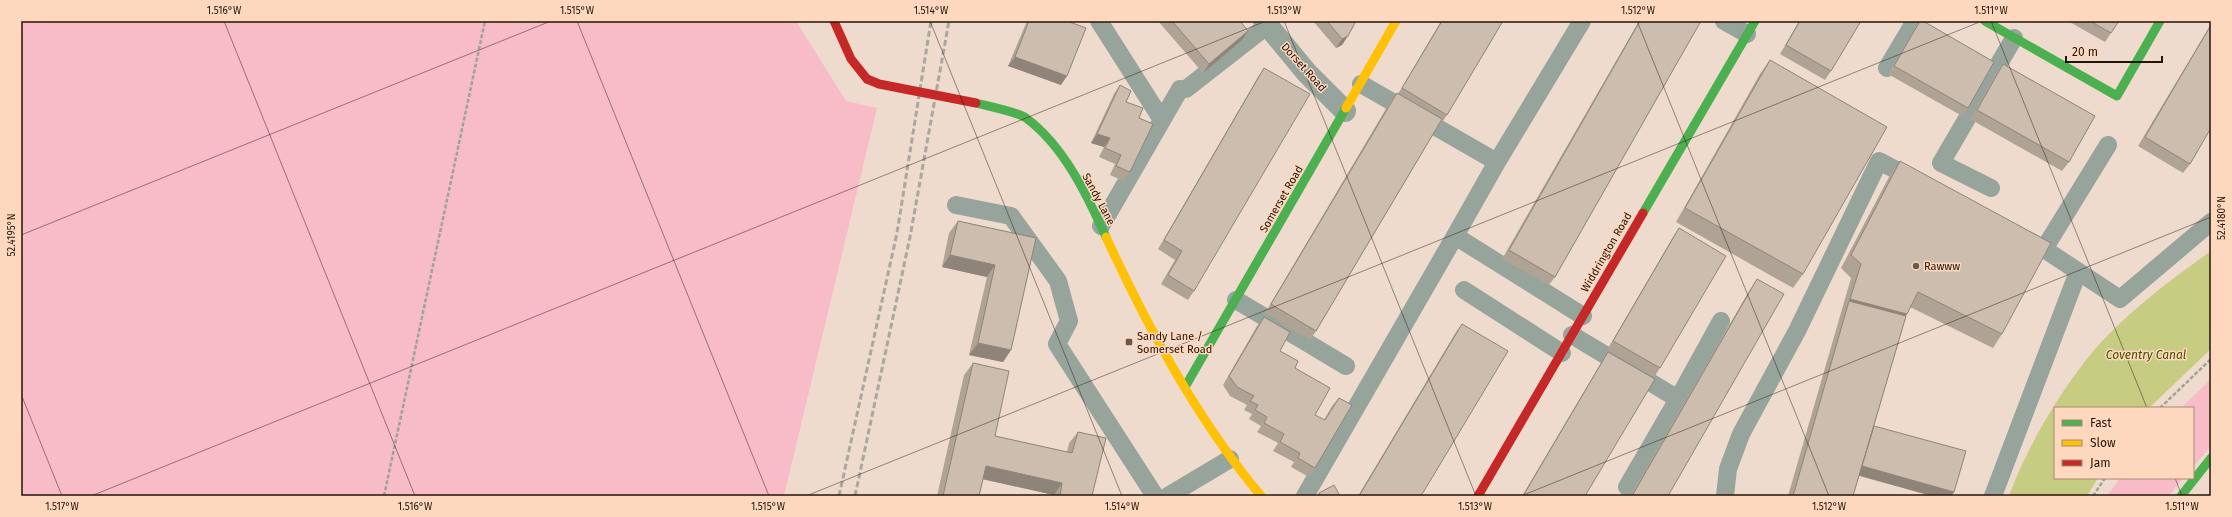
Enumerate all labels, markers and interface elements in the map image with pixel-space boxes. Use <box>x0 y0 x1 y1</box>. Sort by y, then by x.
text: 1.516°W <box>207 5 242 17</box>
text: 1.515°W <box>560 5 595 17</box>
text: 1.514°W <box>914 5 949 17</box>
text: 1.513°W <box>1267 5 1302 17</box>
text: 1.512°W <box>1621 5 1656 17</box>
text: 1.511°W <box>1974 5 2008 17</box>
scale bar <box>2066 38 2162 64</box>
street label: Dorset Road <box>1278 40 1329 94</box>
text: 20 m <box>2072 45 2098 59</box>
street label: Somerset Road <box>1257 163 1306 235</box>
street label: Sandy Lane <box>1079 171 1118 228</box>
text: 52.4180°N <box>2216 196 2228 240</box>
street label: Widdrington Road <box>1578 210 1635 294</box>
text: 52.4195°N <box>6 213 18 257</box>
place label: Rawww <box>1924 260 1960 273</box>
marker: Rawww <box>1911 261 1921 271</box>
place label: Sandy Lane / Somerset Road <box>1137 330 1212 356</box>
marker: Sandy Lane / Somerset Road <box>1124 337 1134 347</box>
water label: Coventry Canal <box>2106 348 2186 362</box>
legend <box>2054 407 2194 479</box>
text: Fast <box>2090 416 2112 430</box>
text: Slow <box>2090 436 2116 450</box>
text: Jam <box>2090 456 2110 470</box>
text: 1.517°W <box>45 501 80 513</box>
text: 1.516°W <box>398 501 433 513</box>
text: 1.515°W <box>751 501 786 513</box>
text: 1.514°W <box>1105 501 1140 513</box>
text: 1.513°W <box>1458 501 1493 513</box>
text: 1.512°W <box>1812 501 1847 513</box>
text: 1.511°W <box>2165 501 2199 513</box>

